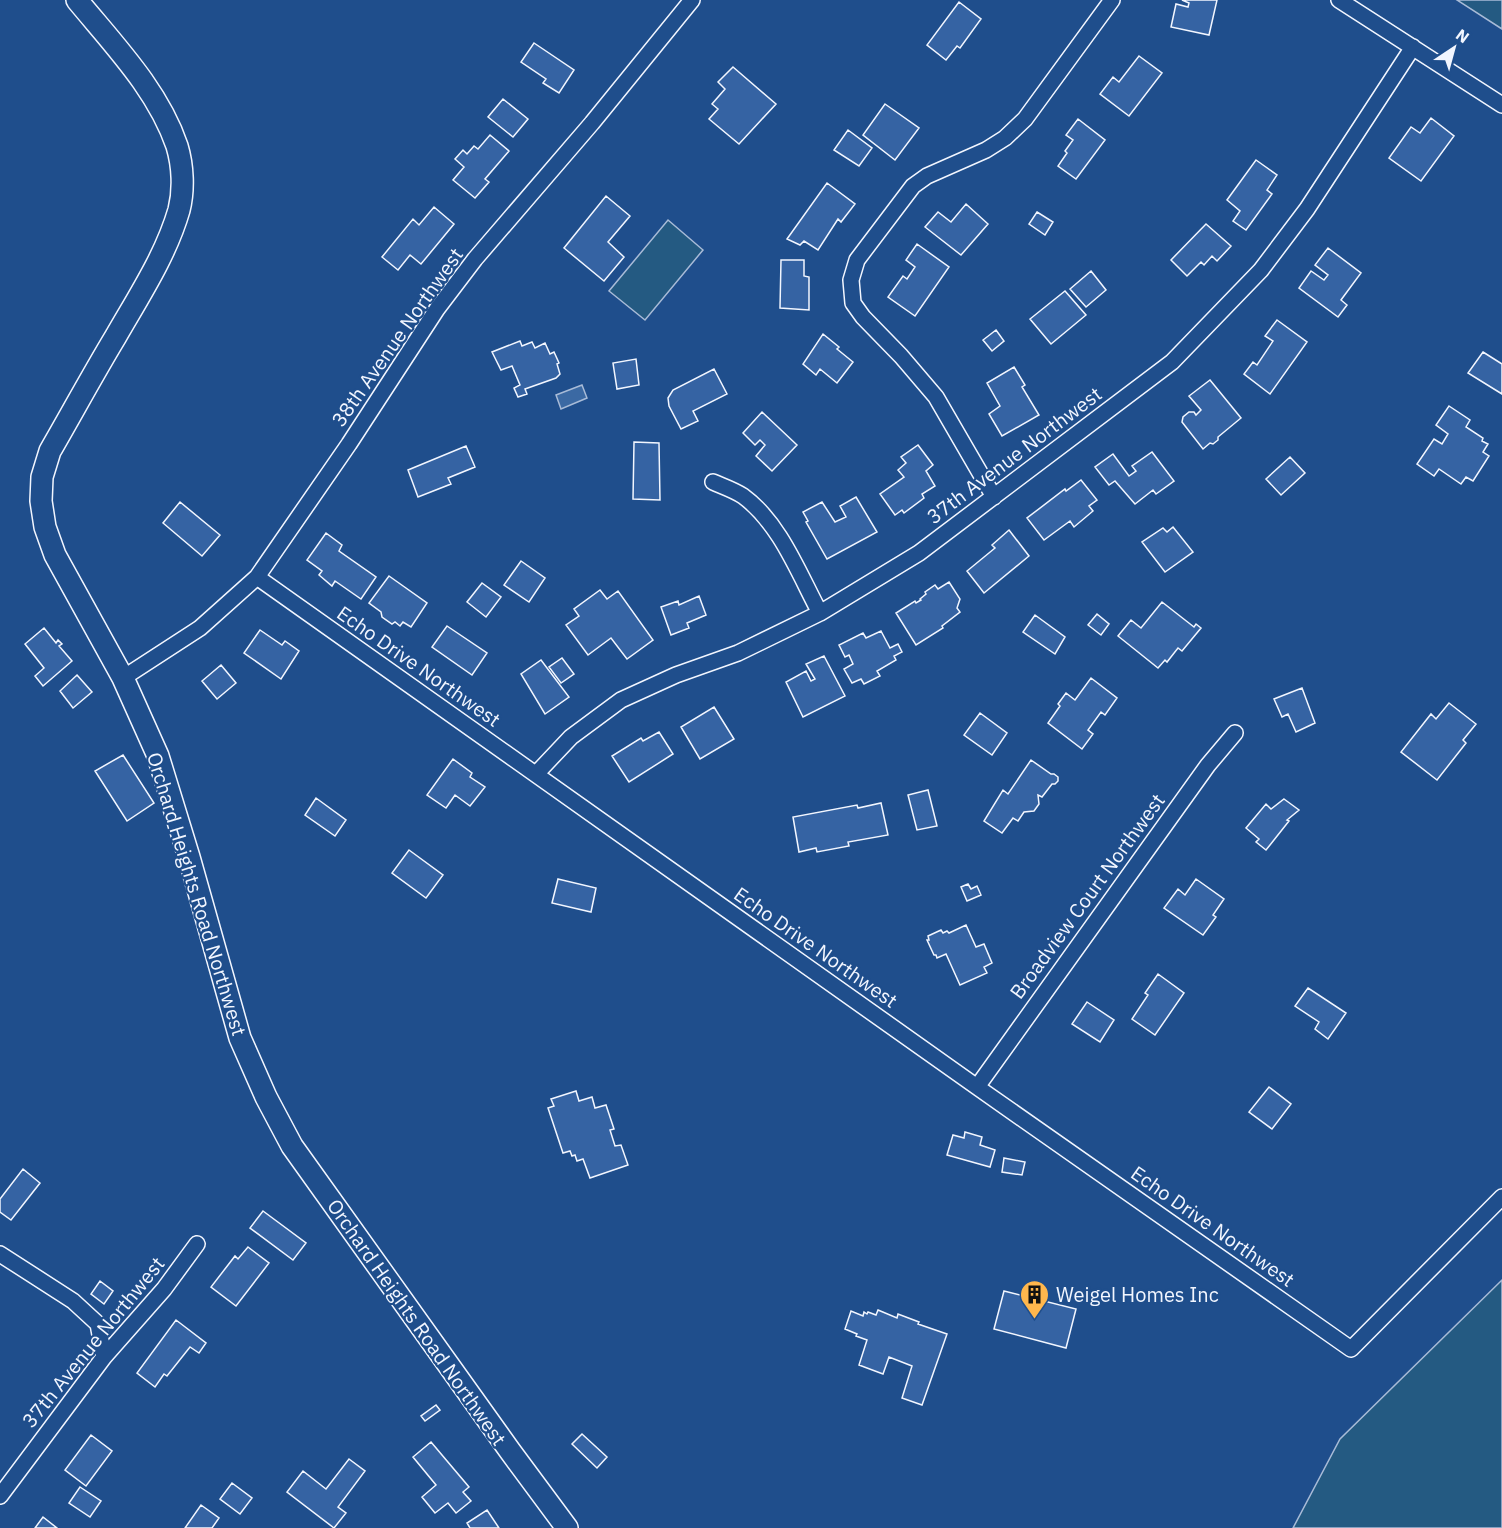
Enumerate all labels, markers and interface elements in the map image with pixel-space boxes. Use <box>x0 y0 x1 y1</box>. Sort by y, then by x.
north arrow <box>1424 18 1484 78</box>
text: N <box>1452 24 1473 47</box>
street label: 38th Avenue Northwest <box>325 242 469 432</box>
street label: 37th Avenue Northwest <box>921 380 1107 530</box>
street label: Echo Drive Northwest <box>332 599 506 733</box>
street label: Orchard Heights Road Northwest <box>141 749 253 1039</box>
street label: Broadview Court Northwest <box>1003 788 1171 1004</box>
street label: Echo Drive Northwest <box>729 880 903 1014</box>
street label: Echo Drive Northwest <box>1126 1159 1300 1293</box>
street label: Orchard Heights Road Northwest <box>321 1193 513 1451</box>
street label: 37th Avenue Northwest <box>16 1251 170 1433</box>
building icon: Weigel Homes Inc <box>1019 1278 1051 1320</box>
place label: Weigel Homes Inc <box>1056 1281 1219 1308</box>

